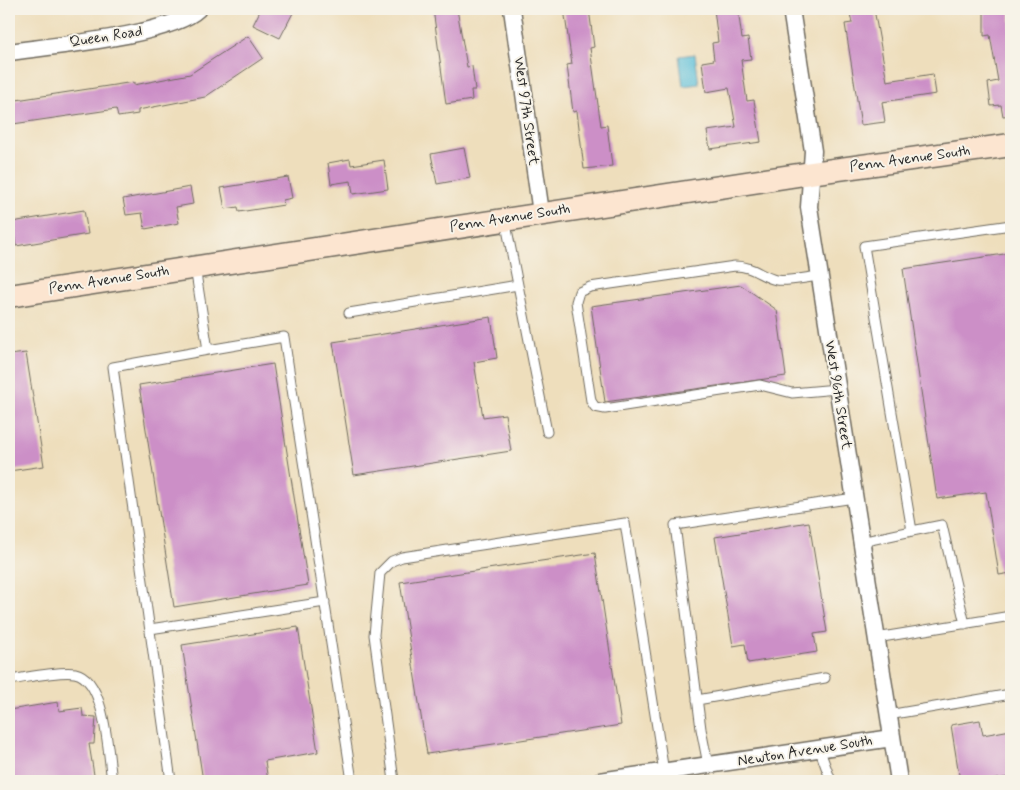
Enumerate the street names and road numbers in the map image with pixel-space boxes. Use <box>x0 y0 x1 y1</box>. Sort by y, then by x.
street label: Queen Road <box>68 21 144 53</box>
street label: West 97th Street <box>508 55 544 167</box>
street label: Penn Avenue South <box>848 141 972 177</box>
street label: Penn Avenue South <box>448 199 572 237</box>
street label: Penn Avenue South <box>47 261 171 299</box>
street label: West 96th Street <box>820 339 857 451</box>
street label: Newton Avenue South <box>736 730 874 772</box>

